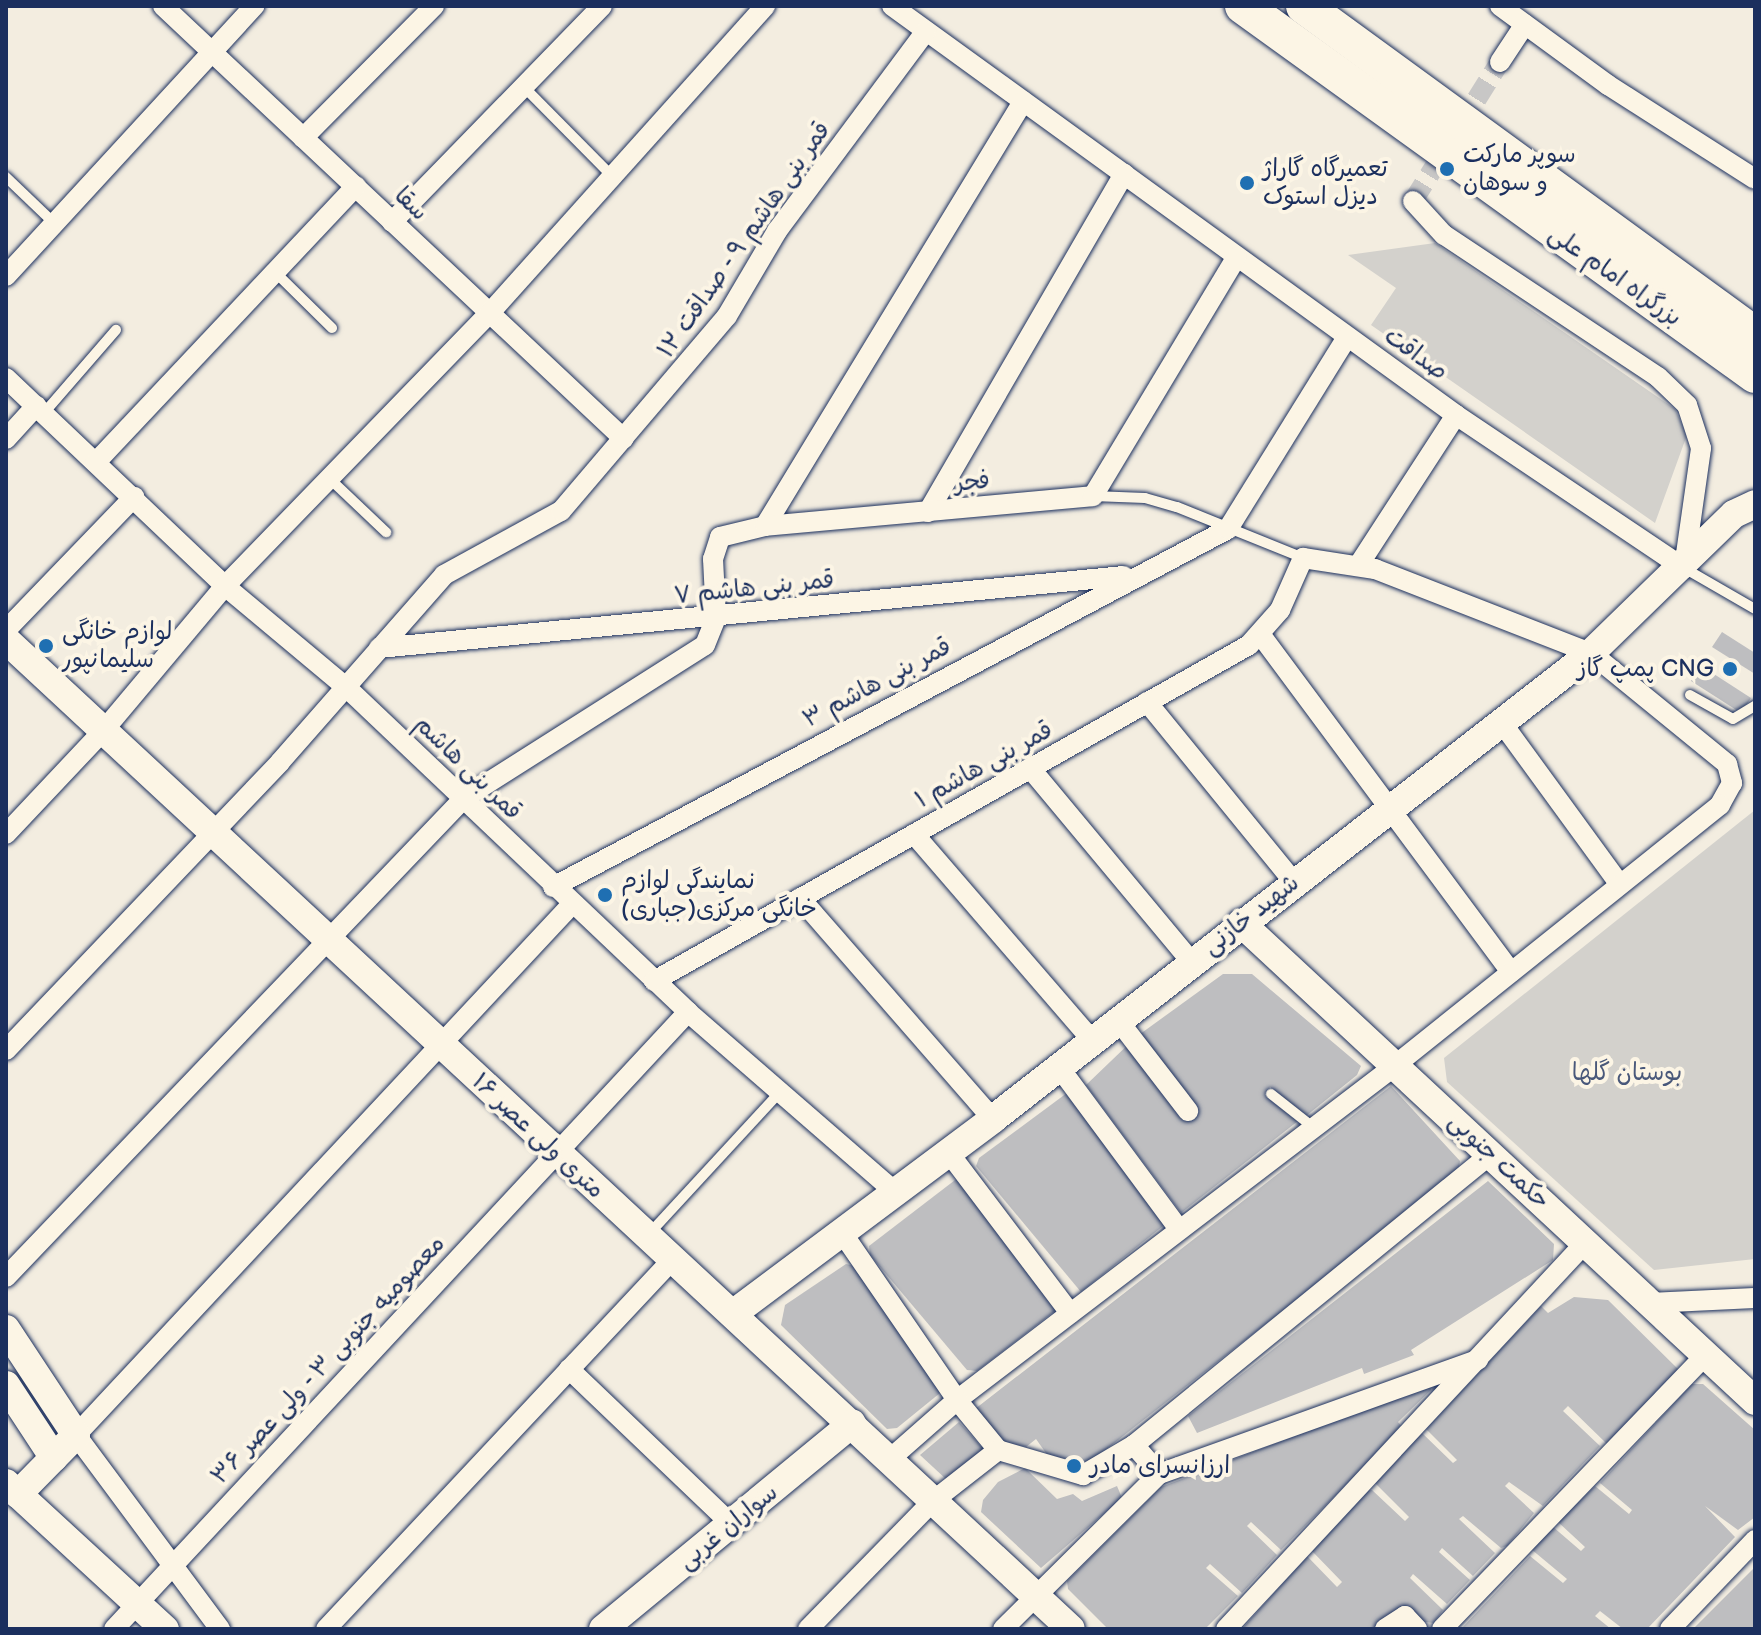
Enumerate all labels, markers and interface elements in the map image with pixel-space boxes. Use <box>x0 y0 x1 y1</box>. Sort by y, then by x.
street label: قمر بنی هاشم ۹ - صداقت ۱۲ <box>651 116 837 364</box>
place label: سوپر مارکت و سوهان <box>1463 141 1576 197</box>
place label: تعمیرگاه گاراژ دیزل استوک <box>1263 155 1388 211</box>
marker: سوپر مارکت و سوهان <box>1438 160 1456 178</box>
marker: تعمیرگاه گاراژ دیزل استوک <box>1238 174 1256 192</box>
street label: سقا <box>388 181 434 227</box>
street label: بزرگراه امام علی <box>1543 220 1687 332</box>
street label: صداقت <box>1379 321 1453 387</box>
street label: فجر <box>953 466 991 498</box>
street label: قمر بنی هاشم ۷ <box>672 565 836 611</box>
place label: لوازم خانگی سلیمانپور <box>62 618 172 674</box>
street label: قمر بنی هاشم ۳ <box>798 632 956 734</box>
marker: لوازم خانگی سلیمانپور <box>37 637 55 655</box>
place label: پمپ گاز CNG <box>1577 655 1714 683</box>
marker: پمپ گاز CNG <box>1721 660 1739 678</box>
street label: قمر بنی هاشم <box>409 710 527 826</box>
street label: قمر بنی هاشم ۱ <box>910 715 1058 815</box>
place label: نمایندگی لوازم خانگی مرکزی(جباری) <box>621 867 817 923</box>
street label: شهید خازنی <box>1197 869 1305 961</box>
marker: نمایندگی لوازم خانگی مرکزی(جباری) <box>596 886 614 904</box>
park label: بوستان گلها <box>1572 1059 1682 1087</box>
street label: ۱۶ متری ولی عصر <box>466 1067 610 1205</box>
street label: حکمت جنوبی <box>1442 1107 1556 1215</box>
street label: معصومیه جنوبی ۳ - ولی عصر ۳۶ <box>204 1229 452 1491</box>
place label: ارزانسرای مادر <box>1090 1452 1230 1480</box>
marker: ارزانسرای مادر <box>1065 1457 1083 1475</box>
street label: سواران غربی <box>672 1478 784 1576</box>

